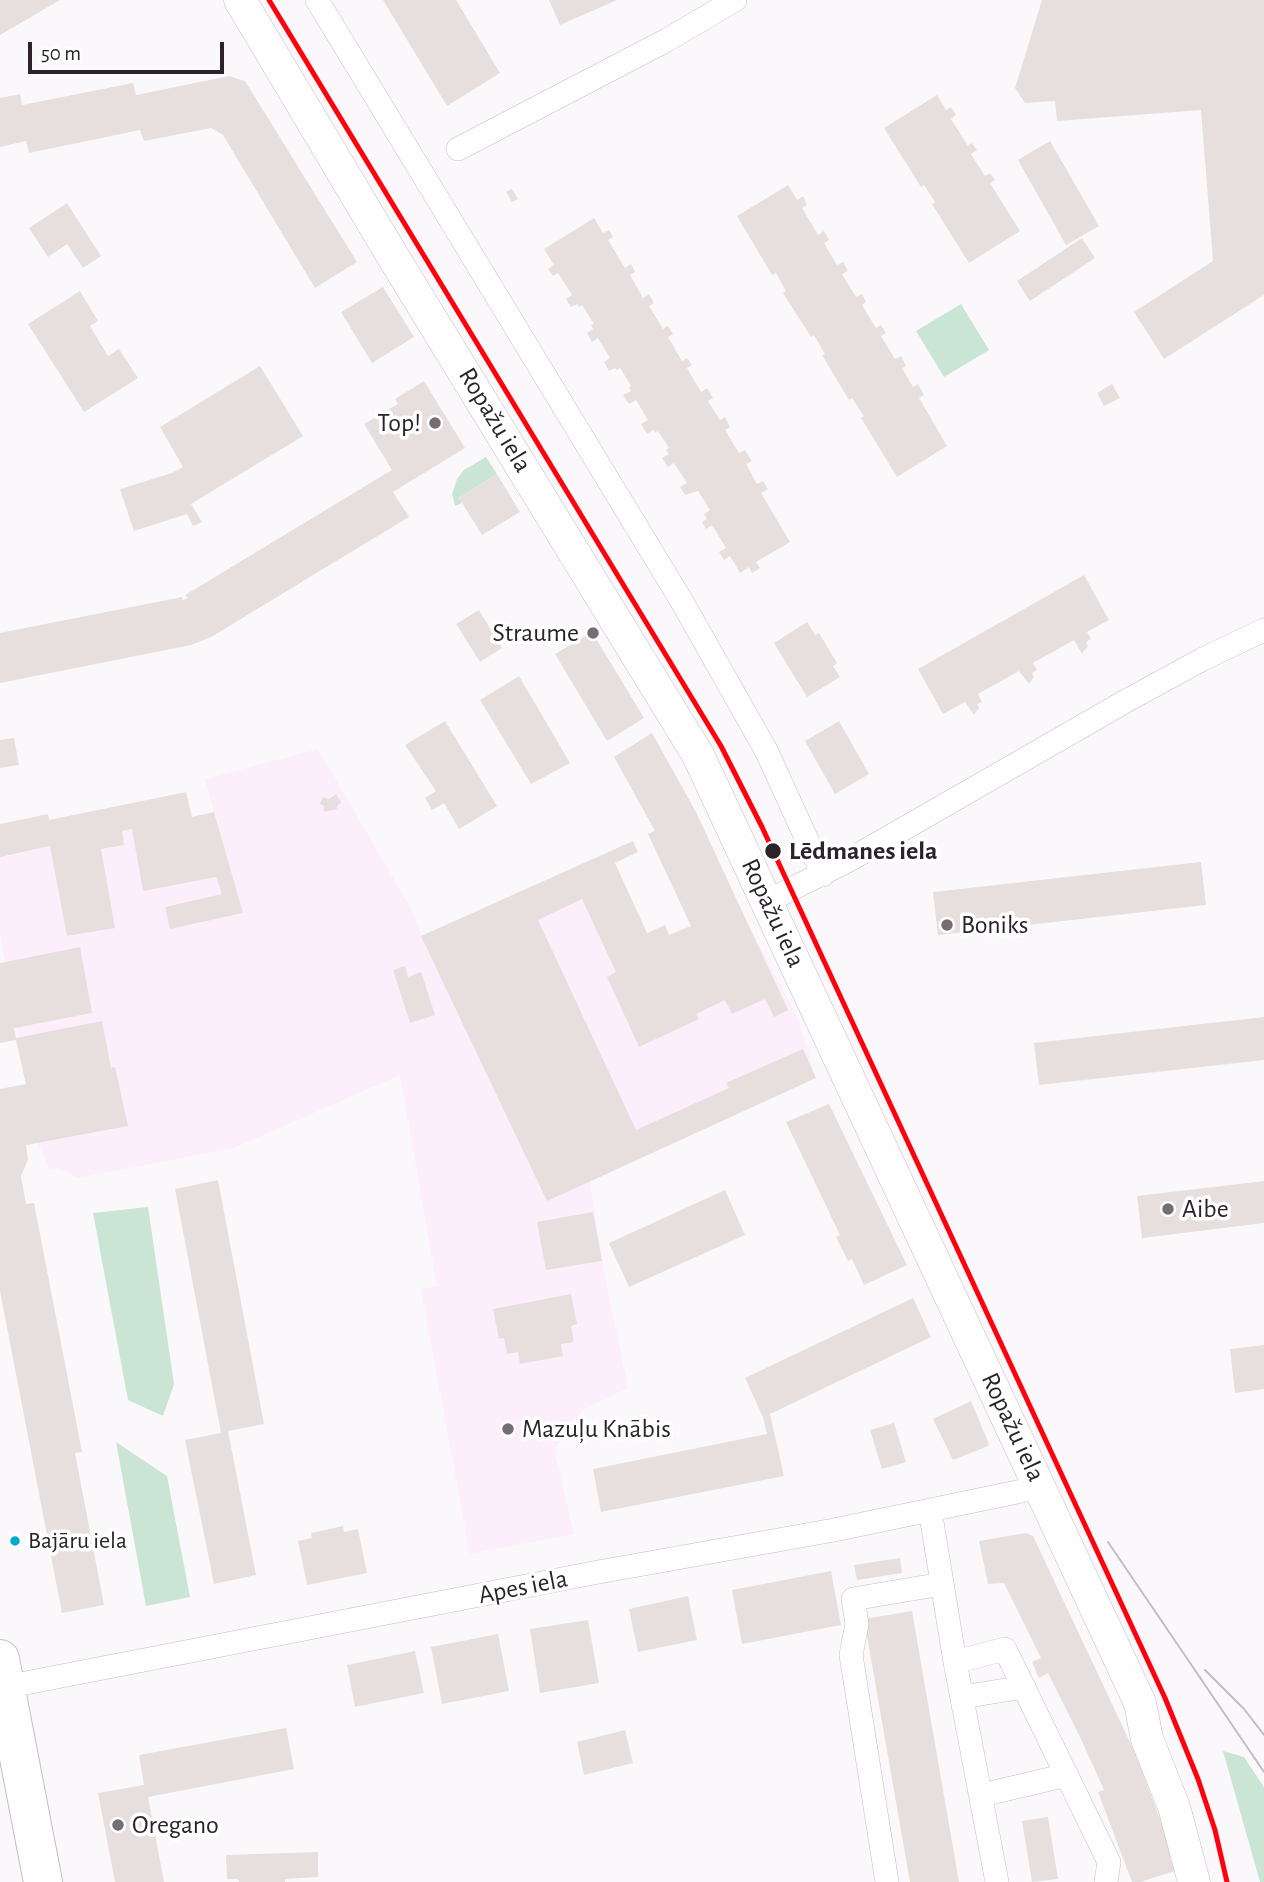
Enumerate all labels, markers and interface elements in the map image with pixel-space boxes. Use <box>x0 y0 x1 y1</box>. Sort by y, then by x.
scale bar <box>32 28 228 72</box>
text: 50 m <box>41 43 81 64</box>
street label: Ropažu iela <box>452 362 538 478</box>
place label: Top! <box>377 407 421 439</box>
marker: Top! <box>427 415 443 431</box>
place label: Straume <box>492 617 579 649</box>
marker: Straume <box>585 625 601 641</box>
place label: Lēdmanes iela <box>789 835 938 867</box>
marker: Lēdmanes iela <box>763 841 783 861</box>
street label: Ropažu iela <box>734 854 812 972</box>
place label: Boniks <box>961 909 1028 941</box>
marker: Boniks <box>939 917 955 933</box>
place label: Aibe <box>1182 1193 1229 1225</box>
marker: Aibe <box>1160 1201 1176 1217</box>
street label: Ropažu iela <box>974 1368 1052 1486</box>
place label: Mazuļu Knābis <box>522 1413 671 1445</box>
marker: Mazuļu Knābis <box>500 1421 516 1437</box>
place label: Bajāru iela <box>28 1527 127 1555</box>
marker: Bajāru iela <box>8 1534 22 1548</box>
street label: Apes iela <box>476 1563 570 1611</box>
place label: Oregano <box>132 1809 219 1841</box>
marker: Oregano <box>110 1817 126 1833</box>

